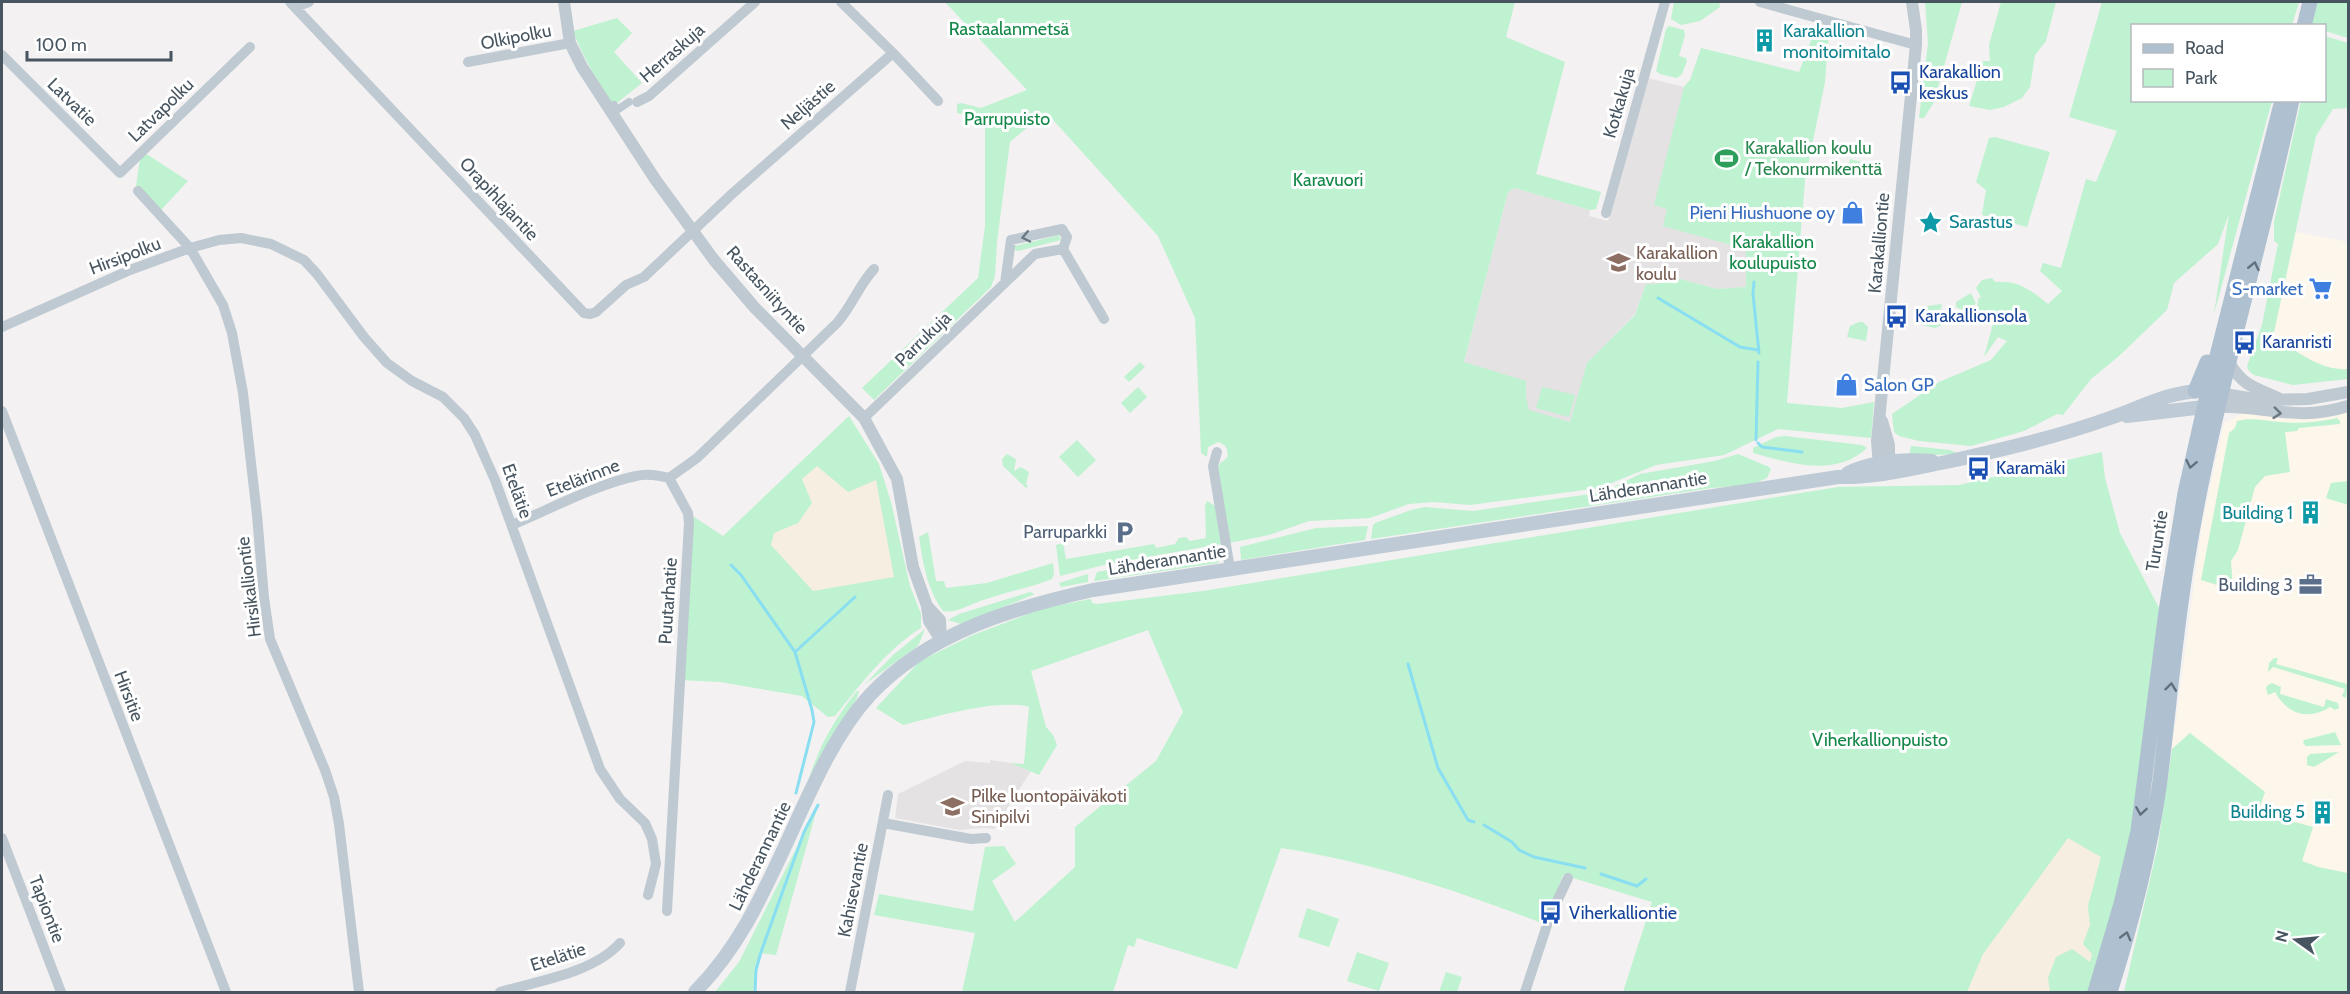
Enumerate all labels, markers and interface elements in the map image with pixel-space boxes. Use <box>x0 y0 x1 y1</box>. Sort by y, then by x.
park label: Rastaalanmetsä <box>949 18 1070 40</box>
street label: Olkipolku <box>479 19 553 55</box>
street label: Herraskuja <box>635 19 709 87</box>
place label: Karakallion monitoimitalo <box>1783 20 1891 63</box>
scale bar <box>27 24 171 62</box>
legend <box>2131 24 2326 102</box>
building icon: Karakallion monitoimitalo <box>1752 28 1778 54</box>
text: 100 m <box>36 34 87 56</box>
text: Road <box>2185 37 2224 59</box>
place label: Karakallion keskus <box>1919 61 2001 104</box>
street label: Kotkakuja <box>1599 65 1640 141</box>
text: Park <box>2185 67 2218 89</box>
bus stop icon: Karakallion keskus <box>1888 69 1914 95</box>
street label: Latvatie <box>43 73 101 131</box>
street label: Latvapolku <box>124 73 198 147</box>
street label: Neljästie <box>776 75 840 135</box>
park label: Parrupuisto <box>964 108 1050 130</box>
place label: Karakallion koulu / Tekonurmikenttä <box>1744 137 1883 180</box>
sports icon: Karakallion koulu / Tekonurmikenttä <box>1714 145 1740 171</box>
street label: Orapihlajantie <box>455 153 543 245</box>
park label: Karavuori <box>1293 169 1363 191</box>
street label: Karakalliontie <box>1864 192 1894 294</box>
shop icon: Pieni Hiushuone oy <box>1840 200 1866 226</box>
place label: Pieni Hiushuone oy <box>1689 202 1835 224</box>
place icon: Sarastus <box>1918 209 1944 235</box>
place label: Sarastus <box>1949 211 2013 233</box>
one-way arrow <box>1022 229 1032 242</box>
park label: Karakallion koulupuisto <box>1729 231 1817 274</box>
street label: Hirsipolku <box>86 232 164 280</box>
street label: Rastasniityntie <box>722 241 812 339</box>
place label: Karakallion koulu <box>1636 242 1718 285</box>
school or university icon: Karakallion koulu <box>1605 250 1631 276</box>
one-way arrow <box>2246 261 2259 271</box>
supermarket icon: S-market <box>2308 276 2334 302</box>
place label: S-market <box>2232 278 2303 300</box>
bus stop icon: Karakallionsola <box>1884 303 1910 329</box>
place label: Karakallionsola <box>1915 305 2028 327</box>
street label: Parrukuja <box>890 307 956 371</box>
bus stop icon: Karanristi <box>2231 329 2257 355</box>
place label: Karanristi <box>2262 331 2332 353</box>
shop icon: Salon GP <box>1833 372 1859 398</box>
place label: Salon GP <box>1864 374 1934 396</box>
one-way arrow <box>2273 406 2282 419</box>
street label: Etelärinne <box>543 454 623 502</box>
bus stop icon: Karamäki <box>1965 455 1991 481</box>
place label: Karamäki <box>1996 457 2065 479</box>
one-way arrow <box>2186 459 2199 469</box>
street label: Etelätie <box>497 461 537 521</box>
street label: Lähderannantie <box>1588 467 1708 507</box>
building icon: Building 1 <box>2298 500 2324 526</box>
place label: Building 1 <box>2222 502 2293 524</box>
street label: Turuntie <box>2141 509 2173 573</box>
parking icon: Parruparkki <box>1112 519 1138 545</box>
place label: Parruparkki <box>1023 521 1107 543</box>
street label: Hirsikalliontie <box>232 535 266 639</box>
street label: Lähderannantie <box>1107 540 1227 580</box>
street label: Puutarhatie <box>654 557 682 645</box>
office icon: Building 3 <box>2298 572 2324 598</box>
place label: Building 3 <box>2218 574 2293 596</box>
street label: Hirsitie <box>109 668 149 724</box>
one-way arrow <box>2164 682 2176 691</box>
park label: Viherkallionpuisto <box>1812 729 1948 751</box>
place label: Pilke luontopäiväkoti Sinipilvi <box>971 785 1127 828</box>
school or university icon: Pilke luontopäiväkoti Sinipilvi <box>940 793 966 819</box>
street label: Lähderannantie <box>724 798 796 914</box>
building icon: Building 5 <box>2310 799 2336 825</box>
place label: Building 5 <box>2230 801 2305 823</box>
one-way arrow <box>2136 807 2148 816</box>
street label: Kahisevantie <box>833 841 873 939</box>
street label: Tapiontie <box>24 872 70 946</box>
bus stop icon: Viherkalliontie <box>1538 900 1564 926</box>
place label: Viherkalliontie <box>1569 902 1677 924</box>
north arrow <box>2266 910 2326 970</box>
text: N <box>2271 928 2293 944</box>
one-way arrow <box>2119 932 2131 942</box>
street label: Etelätie <box>528 938 588 976</box>

